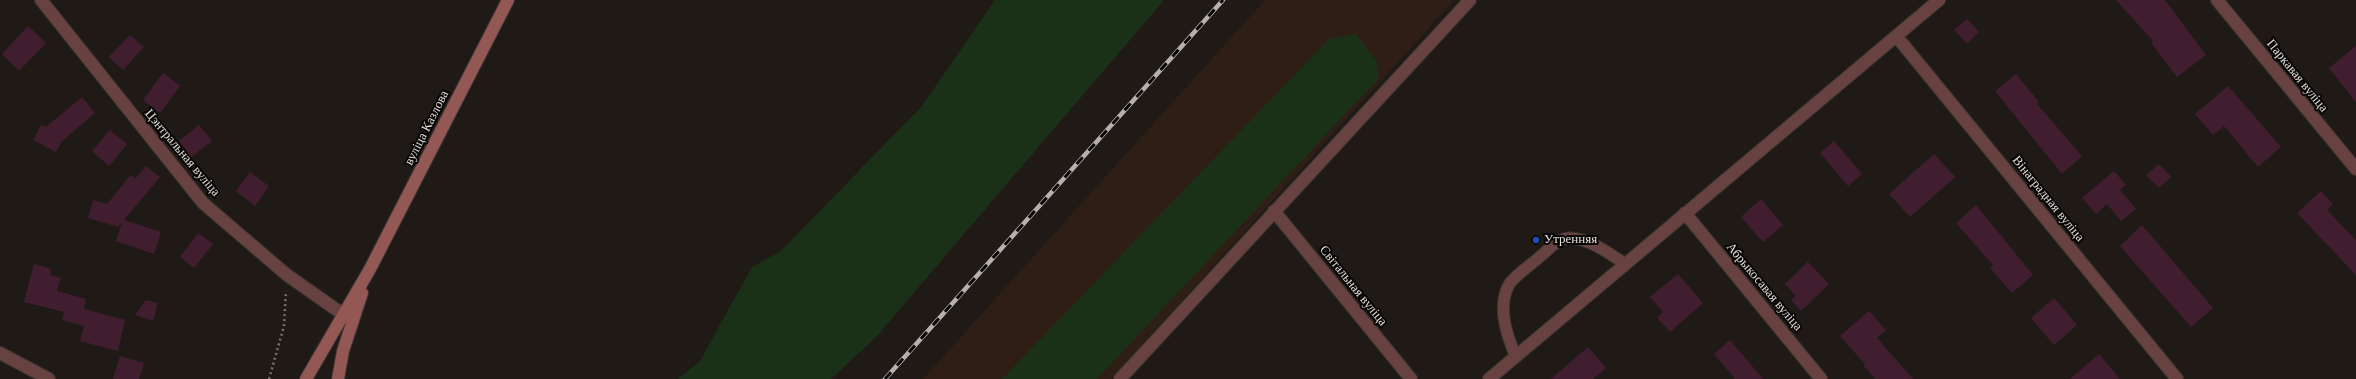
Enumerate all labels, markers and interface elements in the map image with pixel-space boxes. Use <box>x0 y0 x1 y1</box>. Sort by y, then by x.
street label: Паркавая вуліца <box>2263 37 2331 115</box>
street label: вуліца Казлова <box>401 88 453 168</box>
street label: Цэнтральная вуліца <box>141 106 223 200</box>
street label: Вінаградная вуліца <box>2009 153 2087 245</box>
place label: Утренняя <box>1544 232 1597 248</box>
marker: Утренняя <box>1531 235 1541 245</box>
street label: Абрыкосавая вуліца <box>1723 240 1805 334</box>
street label: Світальная вуліца <box>1316 243 1390 329</box>

